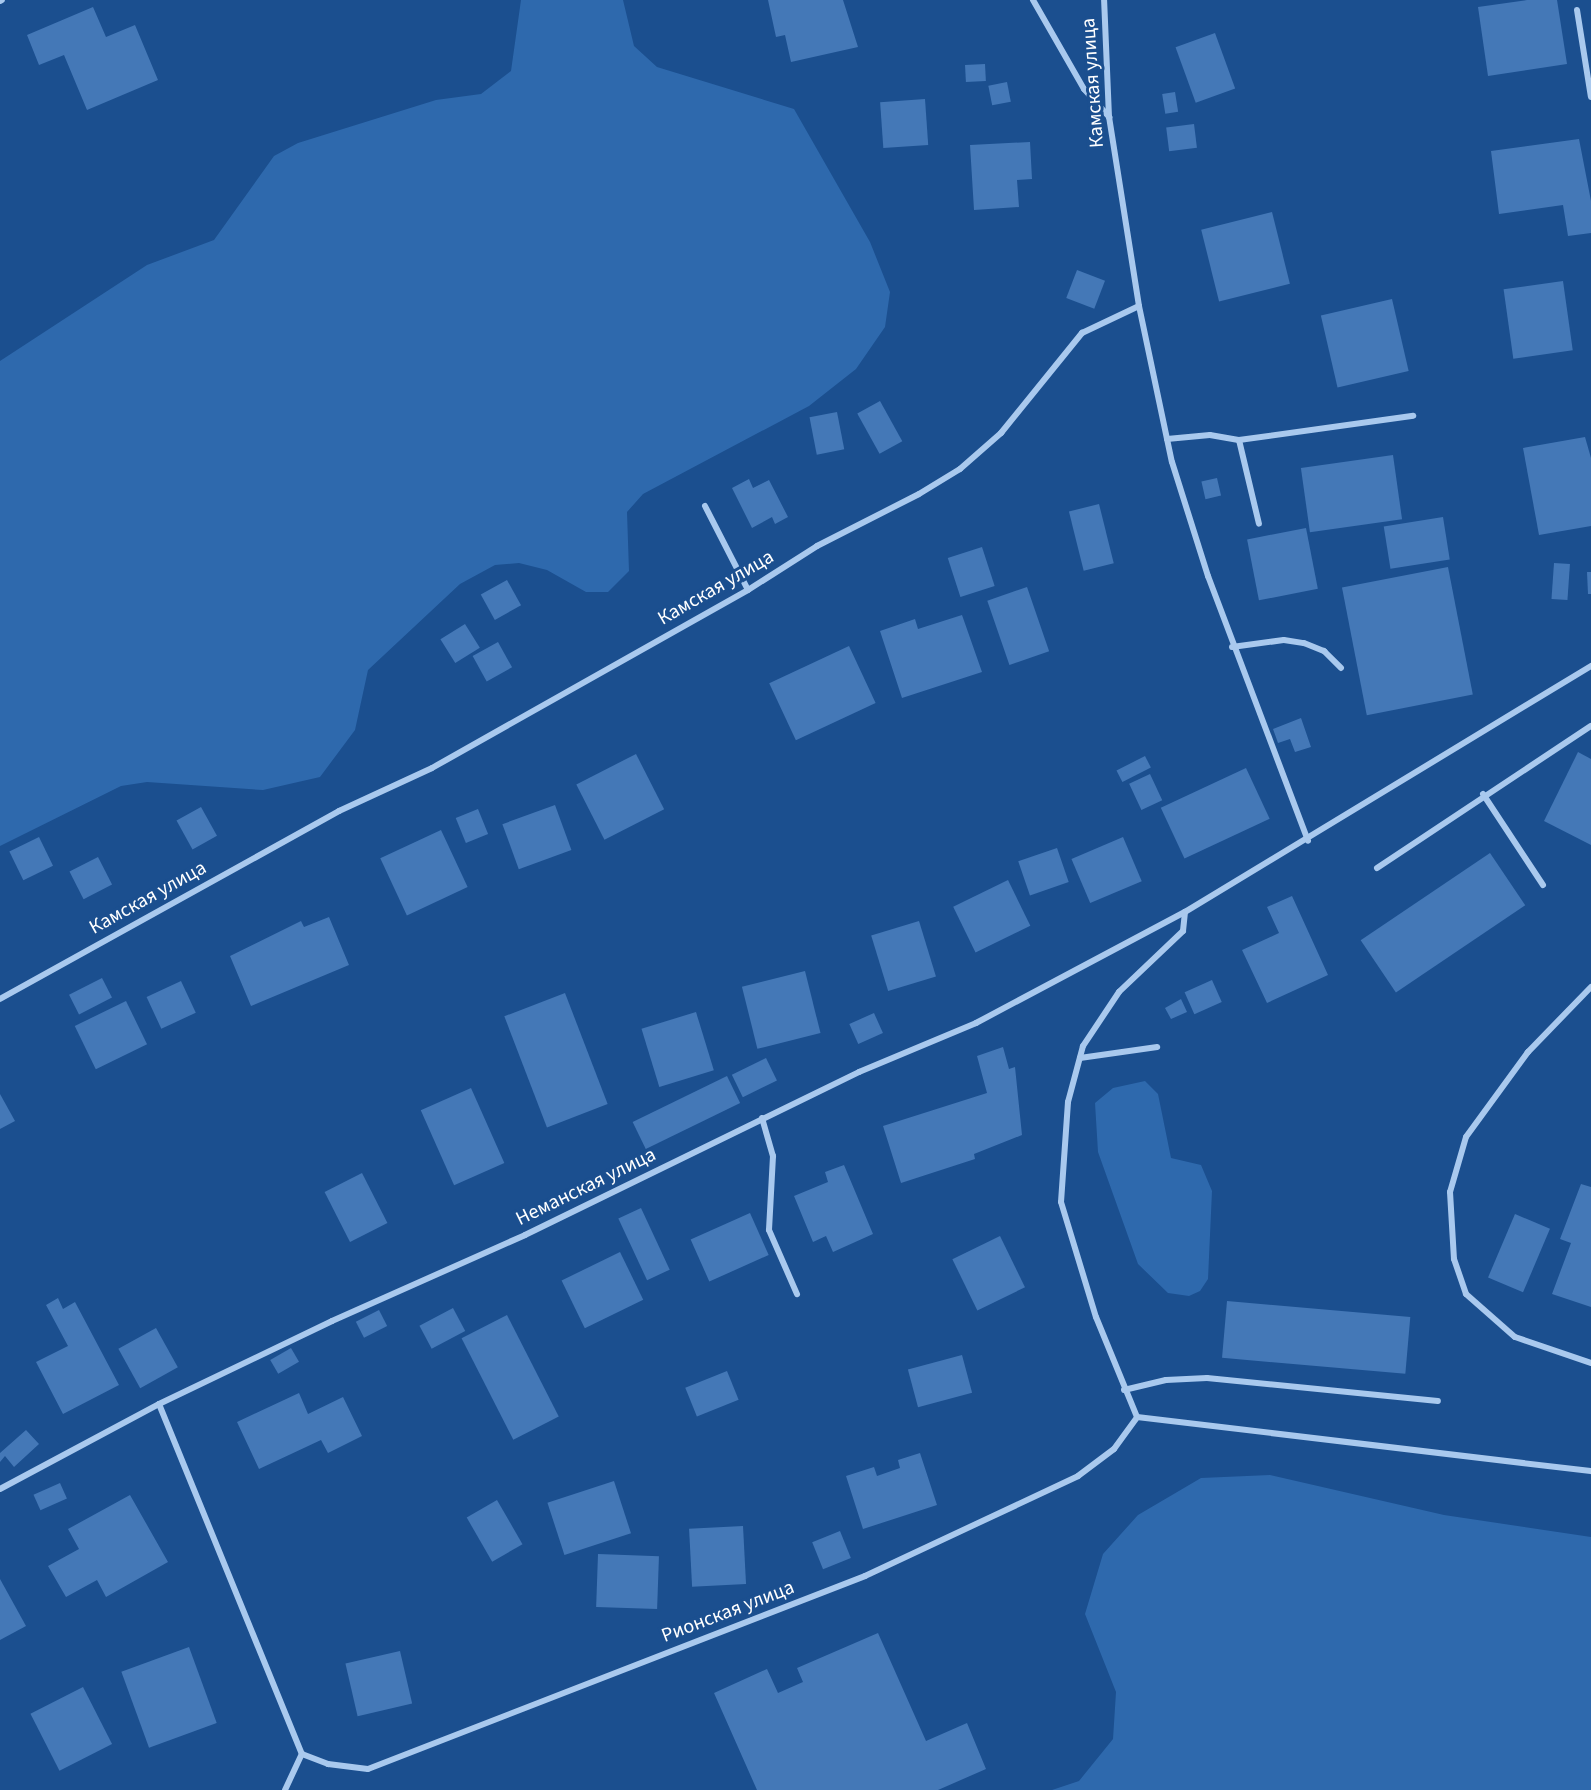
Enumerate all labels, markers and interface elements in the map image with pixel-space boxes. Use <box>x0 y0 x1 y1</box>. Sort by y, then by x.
street label: Камская улица <box>1076 17 1110 149</box>
street label: Камская улица <box>654 545 778 631</box>
street label: Камская улица <box>85 856 211 940</box>
street label: Неманская улица <box>512 1143 660 1231</box>
street label: Рионская улица <box>658 1576 798 1648</box>

